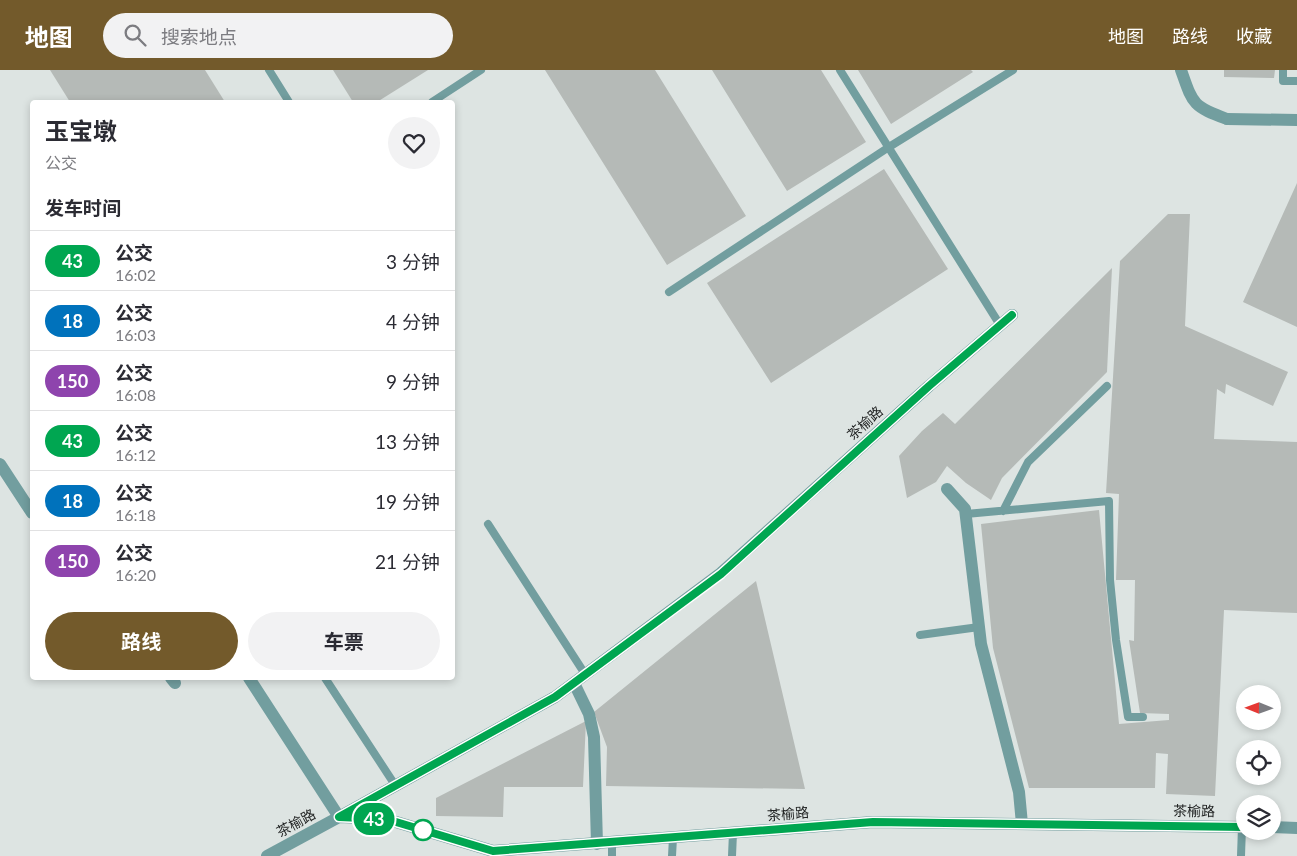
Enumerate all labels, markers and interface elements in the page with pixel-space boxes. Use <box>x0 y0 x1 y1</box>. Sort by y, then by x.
search box <box>103 13 453 58</box>
icon: search <box>121 21 149 49</box>
text: 地图 <box>25 22 73 51</box>
text: 搜索地点 <box>161 25 237 48</box>
text: 地图 <box>1108 25 1144 47</box>
text: 路线 <box>1172 25 1208 47</box>
text: 收藏 <box>1236 25 1272 47</box>
text: 玉宝墩 <box>45 116 117 145</box>
button: heart <box>388 117 440 169</box>
text: 公交 <box>45 153 77 172</box>
text: 发车时间 <box>45 196 121 219</box>
text: 公交 <box>115 241 153 264</box>
text: 43 <box>62 250 83 272</box>
text: 3 分钟 <box>386 250 440 273</box>
text: 16:02 <box>115 265 156 284</box>
text: 公交 <box>115 301 153 324</box>
text: 18 <box>62 310 83 332</box>
text: 4 分钟 <box>386 310 440 333</box>
text: 16:03 <box>115 325 156 344</box>
text: 公交 <box>115 361 153 384</box>
text: 150 <box>57 370 88 392</box>
text: 9 分钟 <box>386 370 440 393</box>
text: 16:08 <box>115 385 156 404</box>
street label: 茶榆路 <box>843 402 886 443</box>
text: 公交 <box>115 421 153 444</box>
text: 43 <box>62 430 83 452</box>
text: 13 分钟 <box>375 430 440 453</box>
text: 16:12 <box>115 445 156 464</box>
text: 公交 <box>115 481 153 504</box>
text: 18 <box>62 490 83 512</box>
text: 19 分钟 <box>375 490 440 513</box>
text: 16:18 <box>115 505 156 524</box>
text: 公交 <box>115 541 153 564</box>
text: 150 <box>57 550 88 572</box>
text: 21 分钟 <box>375 550 440 573</box>
text: 16:20 <box>115 565 156 584</box>
button: 路线 <box>45 612 238 670</box>
button: 车票 <box>248 612 440 670</box>
north arrow <box>1236 685 1281 730</box>
map controls <box>1236 685 1281 840</box>
button: locate <box>1236 740 1281 785</box>
button: layers <box>1236 795 1281 840</box>
street label: 茶榆路 <box>1173 802 1215 819</box>
line badge: 43 <box>352 803 396 835</box>
street label: 茶榆路 <box>766 803 810 824</box>
street label: 茶榆路 <box>273 805 318 840</box>
text: 43 <box>364 808 384 830</box>
unlabelled marker <box>412 819 434 841</box>

